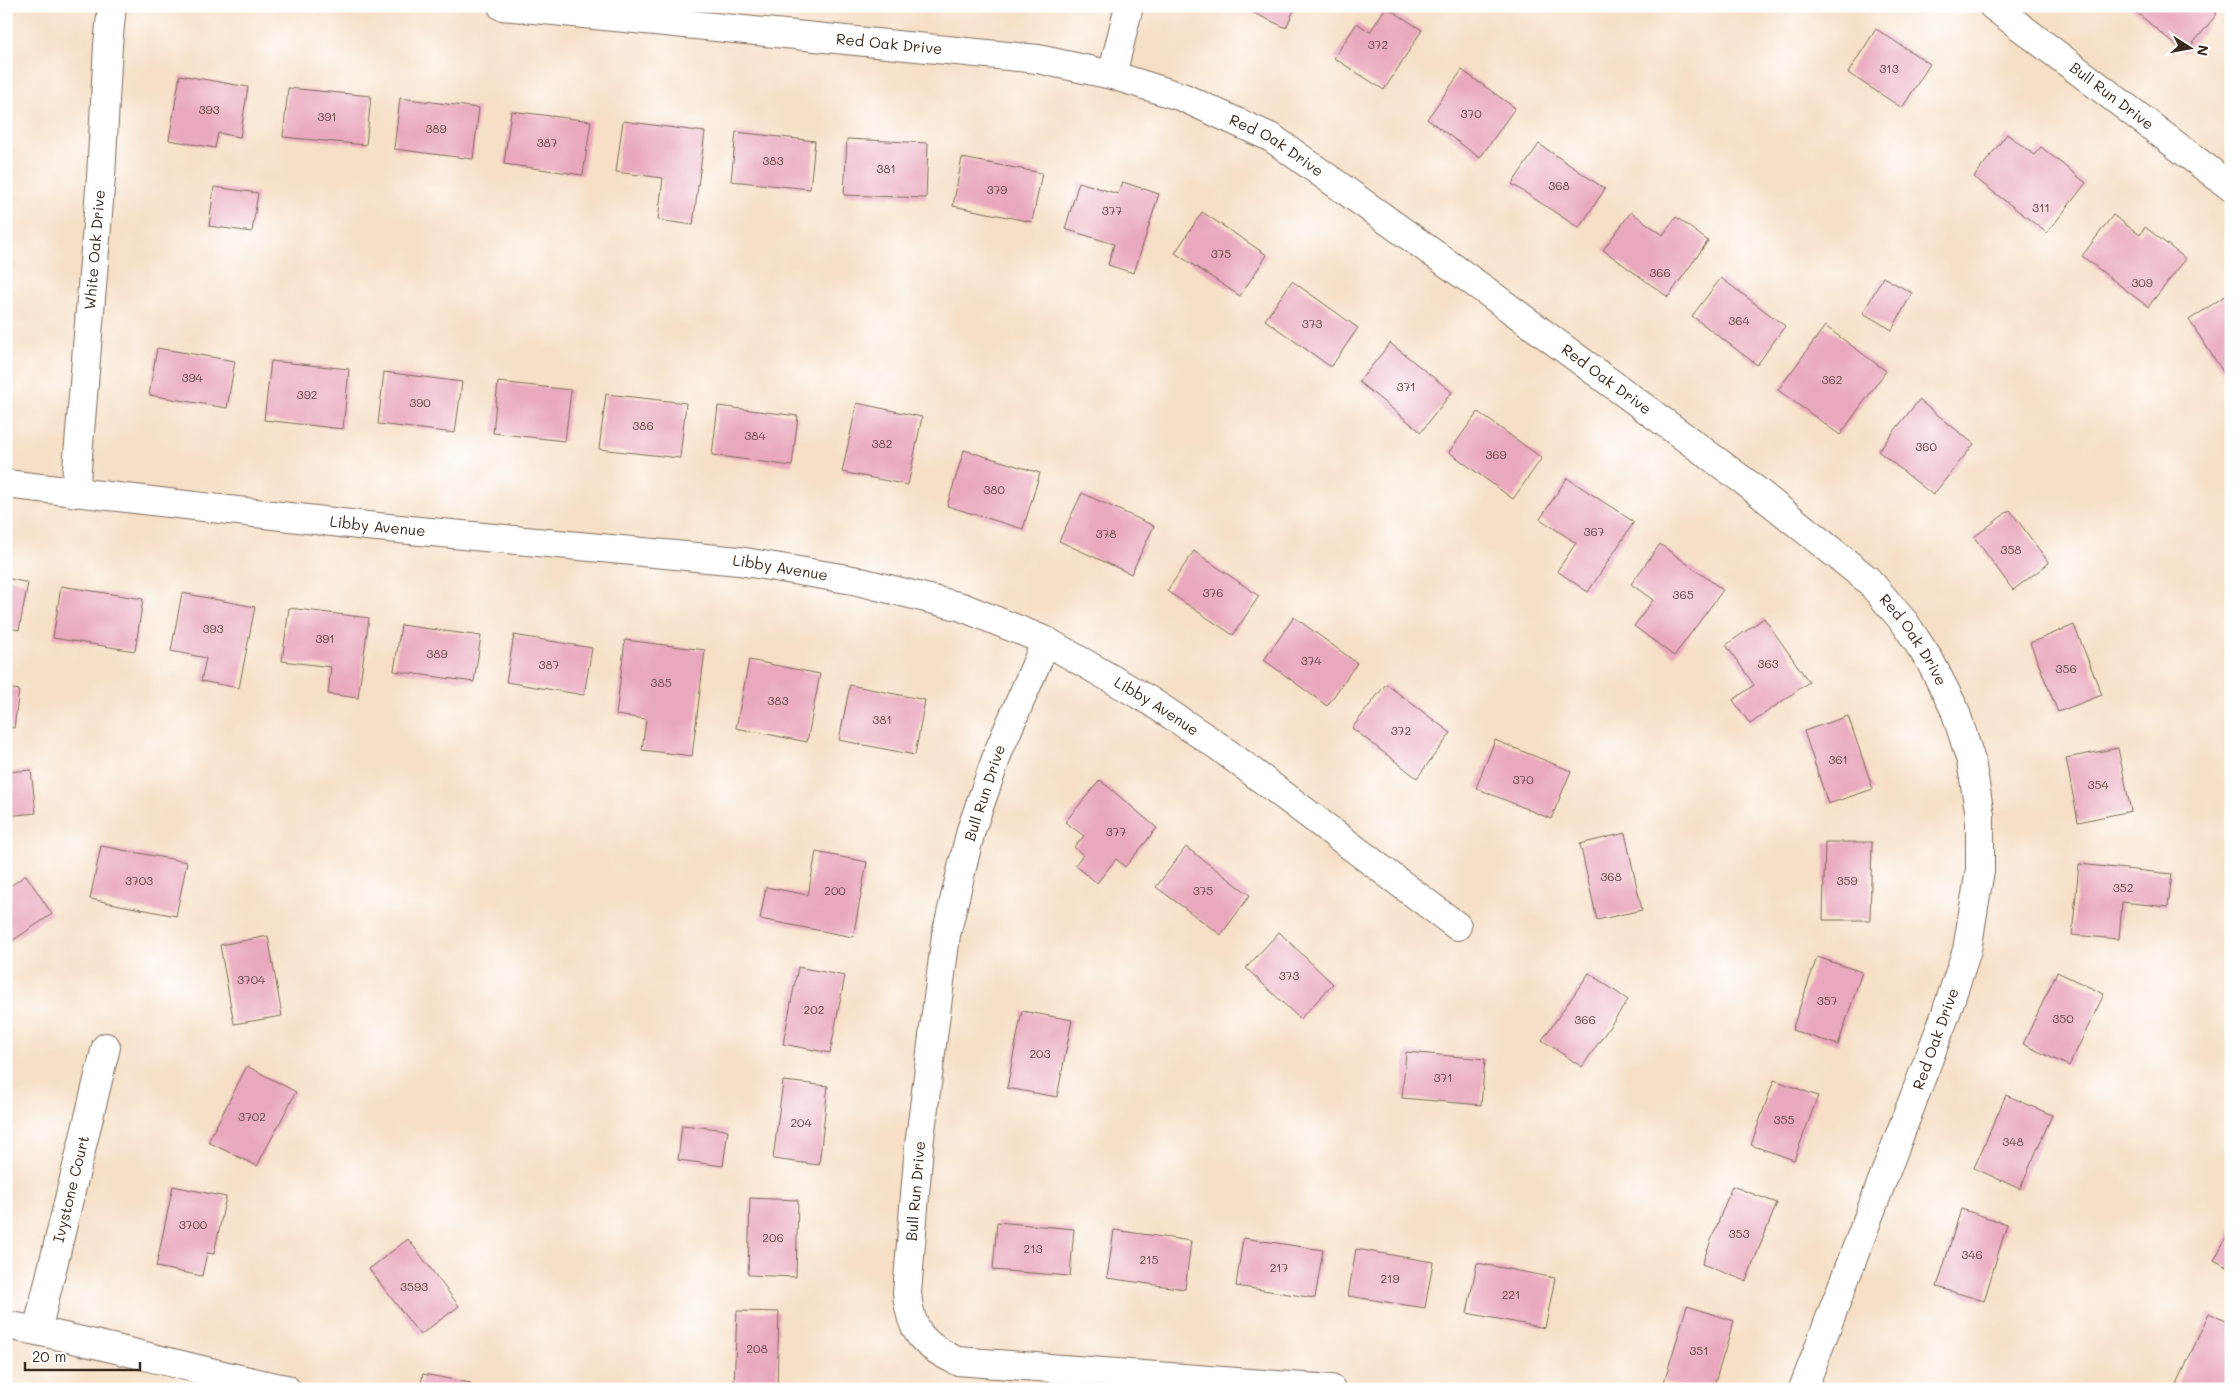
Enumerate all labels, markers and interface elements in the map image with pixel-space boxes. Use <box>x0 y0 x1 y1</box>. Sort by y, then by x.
north arrow <box>2164 22 2214 72</box>
street label: Red Oak Drive <box>835 28 943 58</box>
house number: 372 <box>1368 36 1388 52</box>
text: N <box>2193 44 2214 58</box>
street label: Bull Run Drive <box>2066 57 2158 134</box>
house number: 313 <box>1879 60 1899 76</box>
house number: 393 <box>198 101 220 117</box>
house number: 370 <box>1460 105 1482 121</box>
house number: 391 <box>317 108 337 124</box>
street label: Red Oak Drive <box>1226 109 1328 181</box>
house number: 389 <box>425 120 447 136</box>
house number: 387 <box>537 134 558 150</box>
house number: 383 <box>762 152 784 168</box>
house number: 381 <box>876 160 896 176</box>
house number: 368 <box>1548 177 1570 193</box>
house number: 379 <box>987 181 1007 197</box>
street label: White Oak Drive <box>79 189 109 311</box>
house number: 311 <box>2032 199 2050 215</box>
house number: 377 <box>1102 202 1123 218</box>
house number: 375 <box>1211 245 1231 261</box>
house number: 366 <box>1649 264 1671 280</box>
house number: 309 <box>2131 274 2153 290</box>
house number: 364 <box>1728 312 1750 328</box>
house number: 373 <box>1302 315 1322 331</box>
street label: Red Oak Drive <box>1558 339 1656 419</box>
house number: 394 <box>181 369 203 385</box>
house number: 362 <box>1822 371 1842 387</box>
house number: 371 <box>1396 378 1416 394</box>
house number: 392 <box>297 386 317 402</box>
house number: 390 <box>409 394 431 410</box>
house number: 386 <box>632 417 654 433</box>
house number: 384 <box>744 427 766 443</box>
house number: 382 <box>872 435 892 451</box>
house number: 360 <box>1915 438 1937 454</box>
house number: 369 <box>1485 446 1507 462</box>
house number: 380 <box>983 481 1005 497</box>
street label: Libby Avenue <box>329 511 426 540</box>
house number: 367 <box>1584 523 1605 539</box>
house number: 378 <box>1096 525 1116 541</box>
house number: 358 <box>2000 541 2022 557</box>
street label: Libby Avenue <box>732 549 830 585</box>
house number: 376 <box>1203 584 1223 600</box>
house number: 365 <box>1672 586 1694 602</box>
street label: Red Oak Drive <box>1875 589 1952 689</box>
house number: 393 <box>202 620 224 636</box>
house number: 391 <box>315 630 335 646</box>
house number: 389 <box>426 645 448 661</box>
house number: 374 <box>1301 652 1321 668</box>
house number: 363 <box>1757 655 1779 671</box>
house number: 387 <box>539 656 560 672</box>
house number: 356 <box>2055 660 2077 676</box>
street label: Libby Avenue <box>1111 672 1203 740</box>
house number: 385 <box>650 674 672 690</box>
house number: 383 <box>767 692 789 708</box>
house number: 381 <box>872 711 892 727</box>
house number: 372 <box>1391 722 1411 738</box>
street label: Bull Run Drive <box>959 742 1009 844</box>
house number: 361 <box>1828 751 1848 767</box>
house number: 370 <box>1512 771 1534 787</box>
house number: 354 <box>2087 776 2109 792</box>
house number: 377 <box>1106 823 1127 839</box>
house number: 368 <box>1600 868 1622 884</box>
house number: 3703 <box>125 872 153 888</box>
house number: 359 <box>1836 872 1858 888</box>
house number: 352 <box>2113 879 2133 895</box>
house number: 200 <box>824 882 846 898</box>
house number: 375 <box>1193 882 1213 898</box>
house number: 373 <box>1279 967 1299 983</box>
house number: 3704 <box>237 971 265 987</box>
street label: Red Oak Drive <box>1907 985 1963 1092</box>
house number: 357 <box>1817 992 1838 1008</box>
house number: 202 <box>804 1001 824 1017</box>
house number: 350 <box>2052 1010 2074 1026</box>
house number: 366 <box>1574 1011 1596 1027</box>
house number: 203 <box>1029 1045 1051 1061</box>
house number: 371 <box>1433 1069 1453 1085</box>
house number: 3702 <box>238 1108 266 1124</box>
house number: 355 <box>1773 1111 1795 1127</box>
house number: 204 <box>790 1114 812 1130</box>
street label: Ivystone Court <box>48 1133 93 1244</box>
house number: 348 <box>2002 1133 2024 1149</box>
street label: Bull Run Drive <box>901 1140 929 1242</box>
house number: 3700 <box>179 1216 208 1232</box>
house number: 353 <box>1728 1225 1750 1241</box>
house number: 206 <box>762 1229 784 1245</box>
house number: 213 <box>1023 1240 1043 1256</box>
house number: 346 <box>1961 1246 1983 1262</box>
house number: 215 <box>1139 1251 1159 1267</box>
house number: 217 <box>1270 1259 1289 1275</box>
house number: 219 <box>1380 1270 1400 1286</box>
house number: 3593 <box>400 1278 428 1294</box>
house number: 221 <box>1502 1286 1520 1302</box>
scale bar <box>25 1340 140 1372</box>
house number: 208 <box>746 1340 768 1356</box>
house number: 351 <box>1689 1342 1709 1358</box>
text: 20 m <box>32 1346 66 1366</box>

